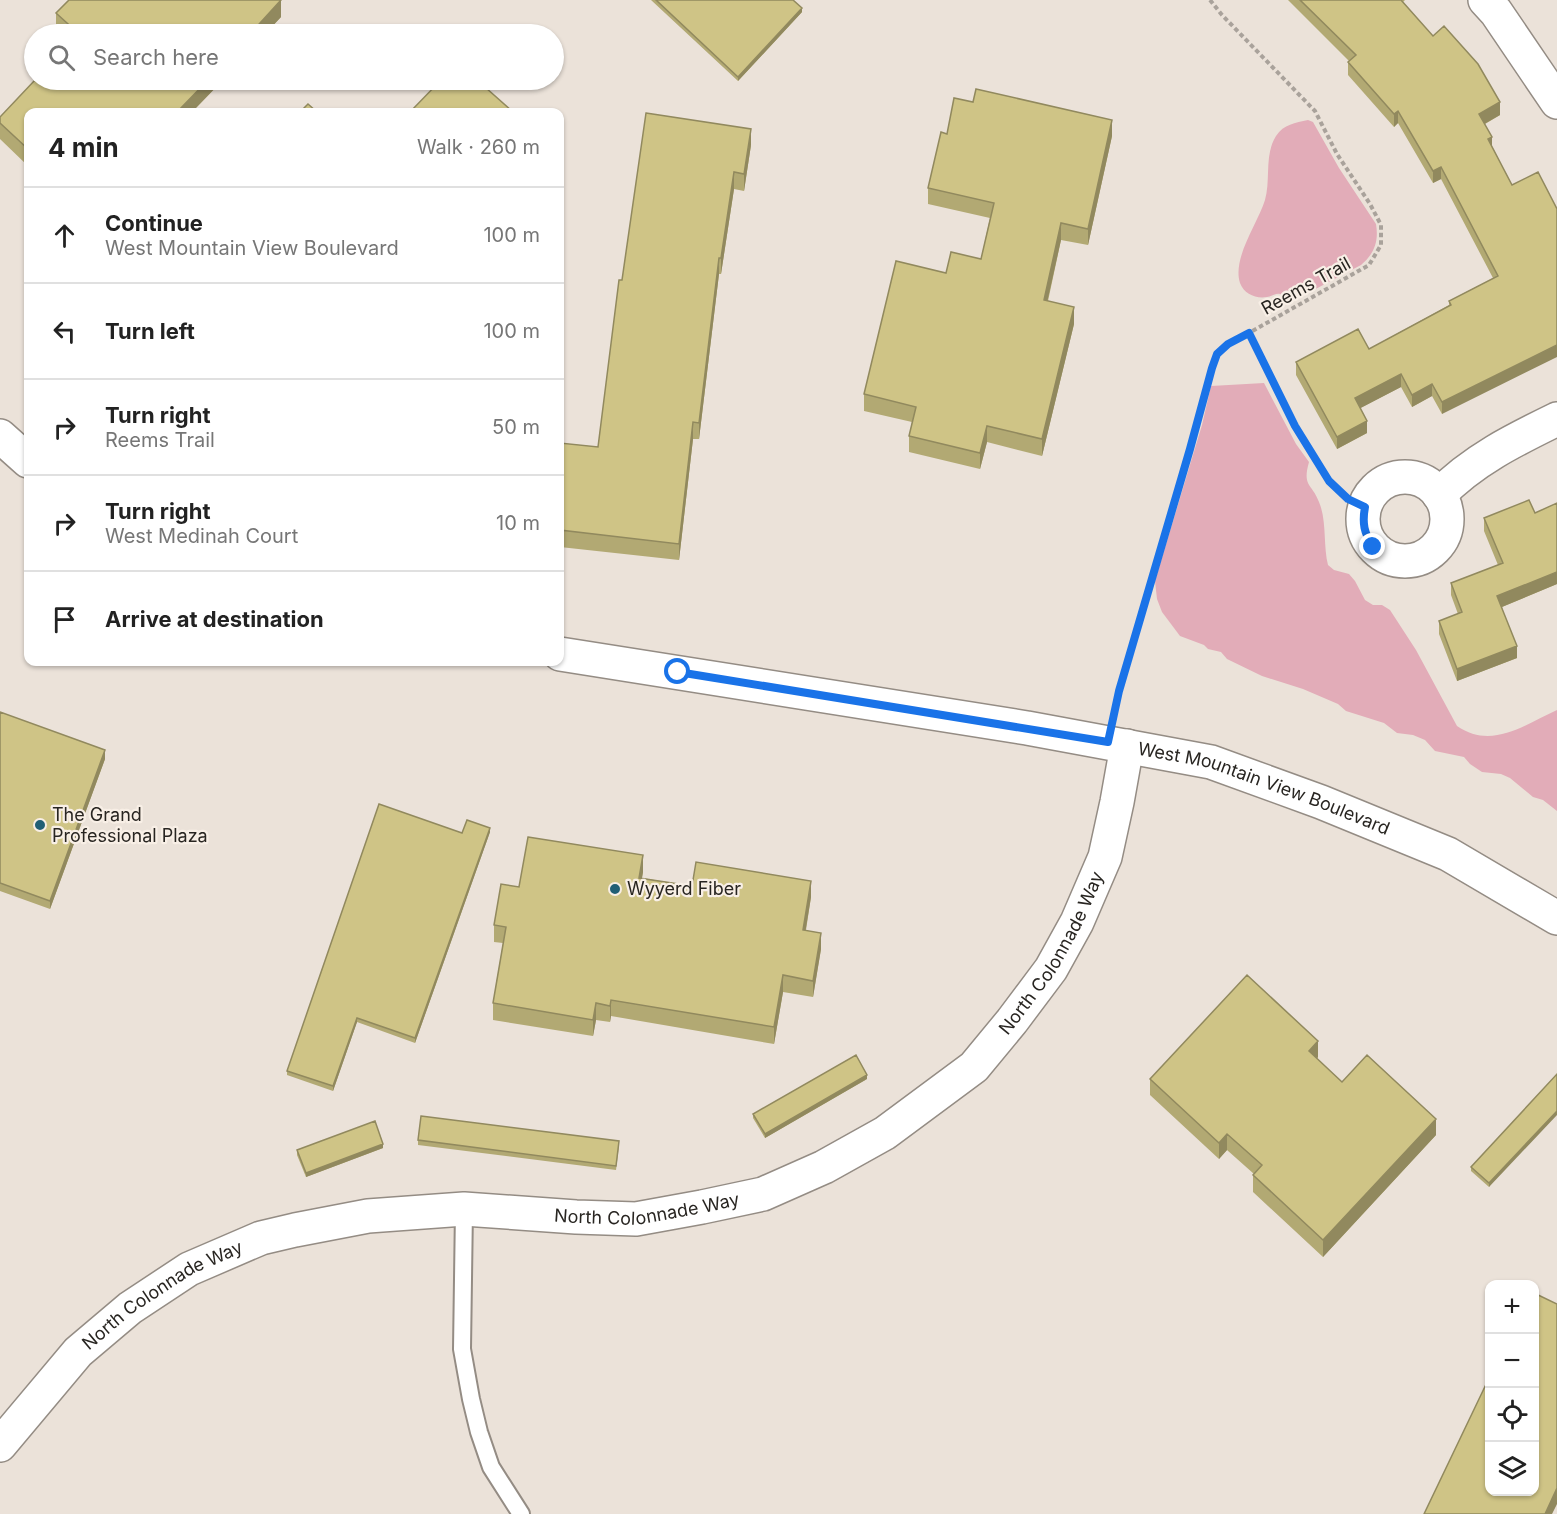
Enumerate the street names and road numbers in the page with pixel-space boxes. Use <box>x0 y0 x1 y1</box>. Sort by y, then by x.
street label: Reems Trail <box>1257 252 1354 319</box>
street label: West Mountain View Boulevard <box>1136 738 1393 839</box>
street label: North Colonnade Way <box>994 868 1107 1038</box>
street label: North Colonnade Way <box>553 1188 741 1229</box>
street label: North Colonnade Way <box>78 1236 246 1354</box>

